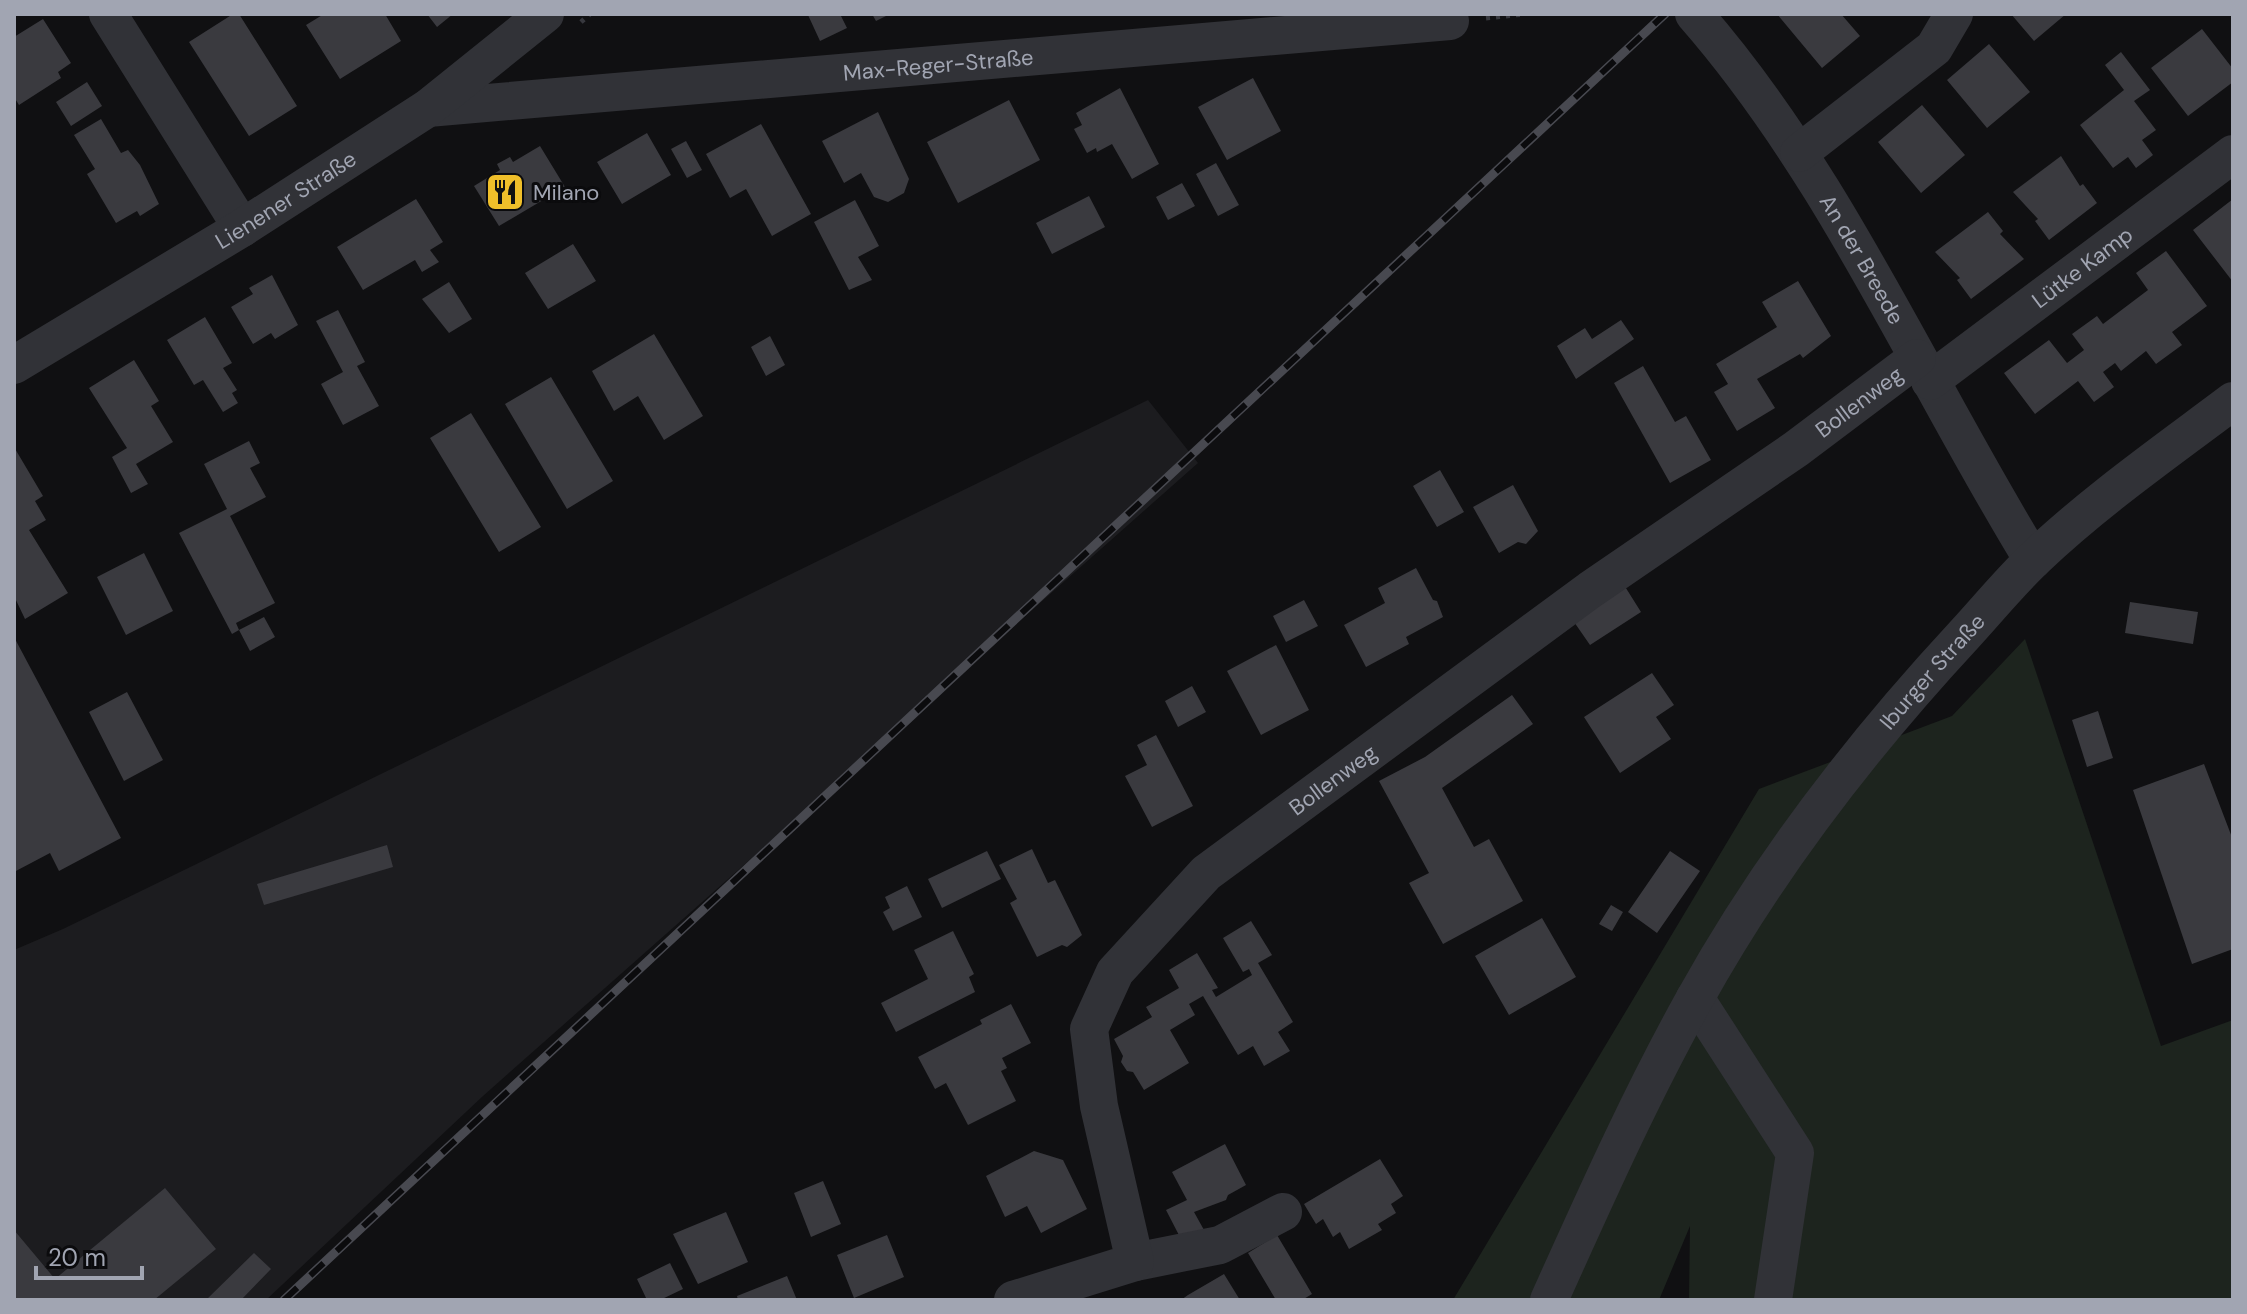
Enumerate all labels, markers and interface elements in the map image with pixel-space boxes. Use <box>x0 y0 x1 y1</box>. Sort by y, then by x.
street label: Max-Reger-Straße <box>842 43 1034 88</box>
street label: Lienener Straße <box>210 144 362 256</box>
restaurant icon: Milano <box>484 171 526 213</box>
place label: Milano <box>533 178 599 207</box>
street label: An der Breede <box>1813 189 1911 330</box>
street label: Lütke Kamp <box>2026 220 2139 315</box>
street label: Bollenweg <box>1810 360 1909 444</box>
street label: Iburger Straße <box>1873 607 1992 736</box>
street label: Bollenweg <box>1283 738 1383 822</box>
scale bar <box>36 1230 142 1280</box>
text: 20 m <box>48 1242 106 1273</box>

